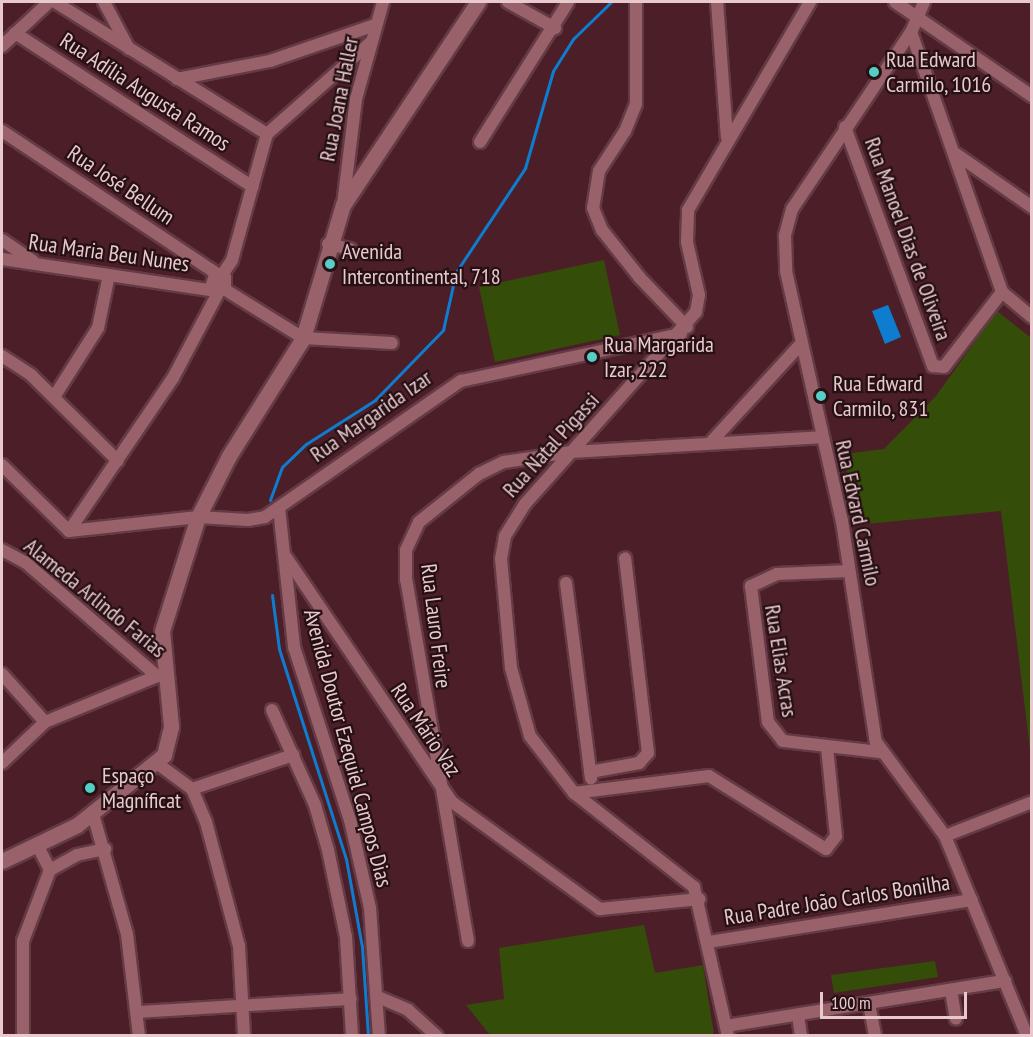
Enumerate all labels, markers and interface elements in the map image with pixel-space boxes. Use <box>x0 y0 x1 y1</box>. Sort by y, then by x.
street label: Rua Adília Augusta Ramos <box>55 27 235 157</box>
street label: Rua Joana Haller <box>314 35 364 163</box>
place label: Rua Edward Carmilo, 1016 <box>886 46 993 98</box>
marker: Rua Edward Carmilo, 1016 <box>867 65 881 79</box>
street label: Rua Manoel Dias de Oliveira <box>859 134 957 344</box>
street label: Rua José Bellum <box>63 140 179 230</box>
street label: Rua Maria Beu Nunes <box>27 229 191 277</box>
place label: Avenida Intercontinental, 718 <box>342 238 502 290</box>
marker: Avenida Intercontinental, 718 <box>323 257 337 271</box>
place label: Rua Margarida Izar, 222 <box>604 331 714 382</box>
marker: Rua Margarida Izar, 222 <box>585 350 599 364</box>
street label: Rua Margarida Izar <box>305 364 437 468</box>
place label: Rua Edward Carmilo, 831 <box>833 370 930 422</box>
street label: Rua Natal Pigassi <box>497 387 605 503</box>
marker: Rua Edward Carmilo, 831 <box>814 389 828 403</box>
street label: Rua Edvard Carmilo <box>830 438 886 588</box>
street label: Alameda Arlindo Farias <box>19 533 171 663</box>
street label: Rua Lauro Freire <box>415 562 457 690</box>
street label: Rua Elias Acras <box>759 603 803 719</box>
street label: Avenida Doutor Ezequiel Campos Dias <box>298 606 398 890</box>
street label: Rua Mário Vaz <box>385 678 467 782</box>
place label: Espaço Magníficat <box>102 762 181 813</box>
marker: Espaço Magníficat <box>83 781 97 795</box>
street label: Rua Padre João Carlos Bonilha <box>722 869 952 931</box>
scale bar <box>823 980 970 1018</box>
text: 100 m <box>831 991 871 1014</box>

